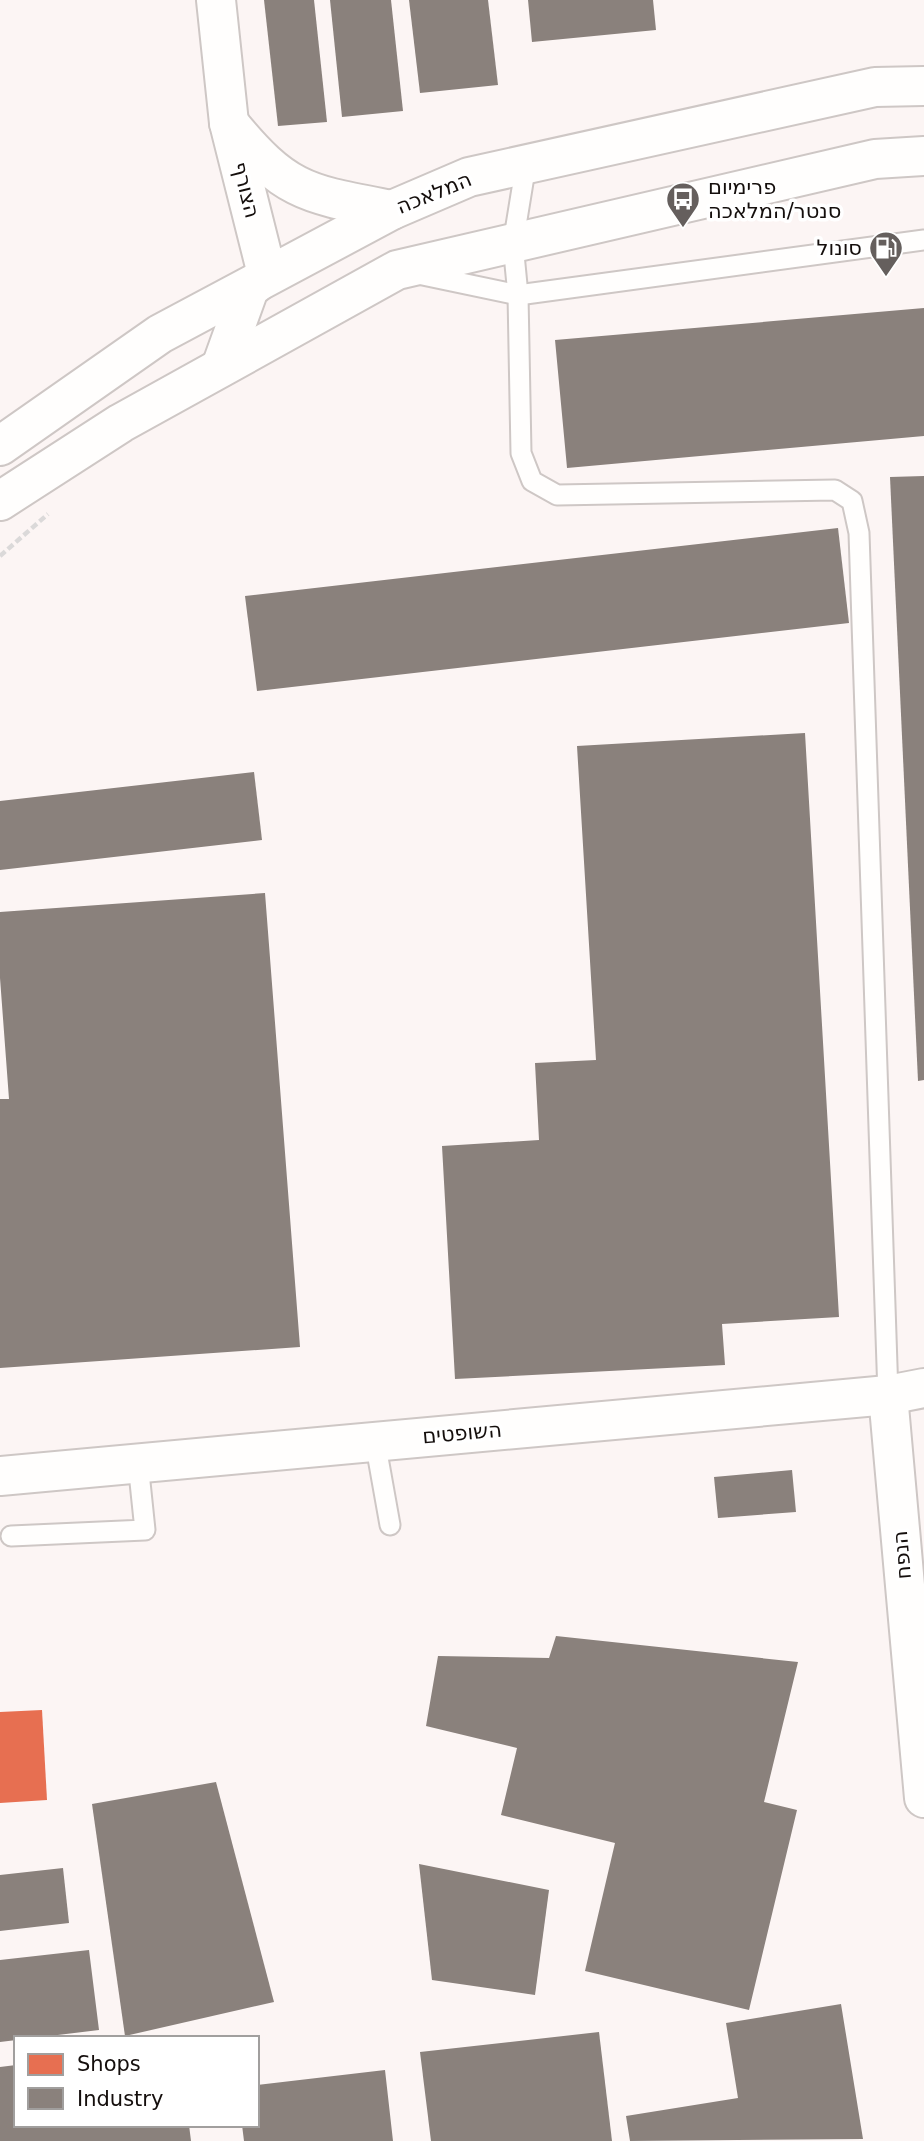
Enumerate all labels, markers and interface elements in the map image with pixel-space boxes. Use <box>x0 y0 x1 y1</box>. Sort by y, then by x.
street label: הצורף <box>227 159 265 221</box>
street label: המלאכה <box>393 167 475 219</box>
place label: פרימיום סנטר/המלאכה <box>708 175 841 223</box>
bus stop icon: פרימיום סנטר/המלאכה <box>664 180 702 229</box>
fuel station icon: סונול <box>867 229 905 278</box>
place label: סונול <box>817 236 862 260</box>
street label: השופטים <box>421 1418 503 1448</box>
street label: הנפח <box>888 1530 916 1580</box>
legend <box>14 2036 259 2127</box>
text: Shops <box>77 2052 141 2076</box>
text: Industry <box>77 2087 163 2111</box>

